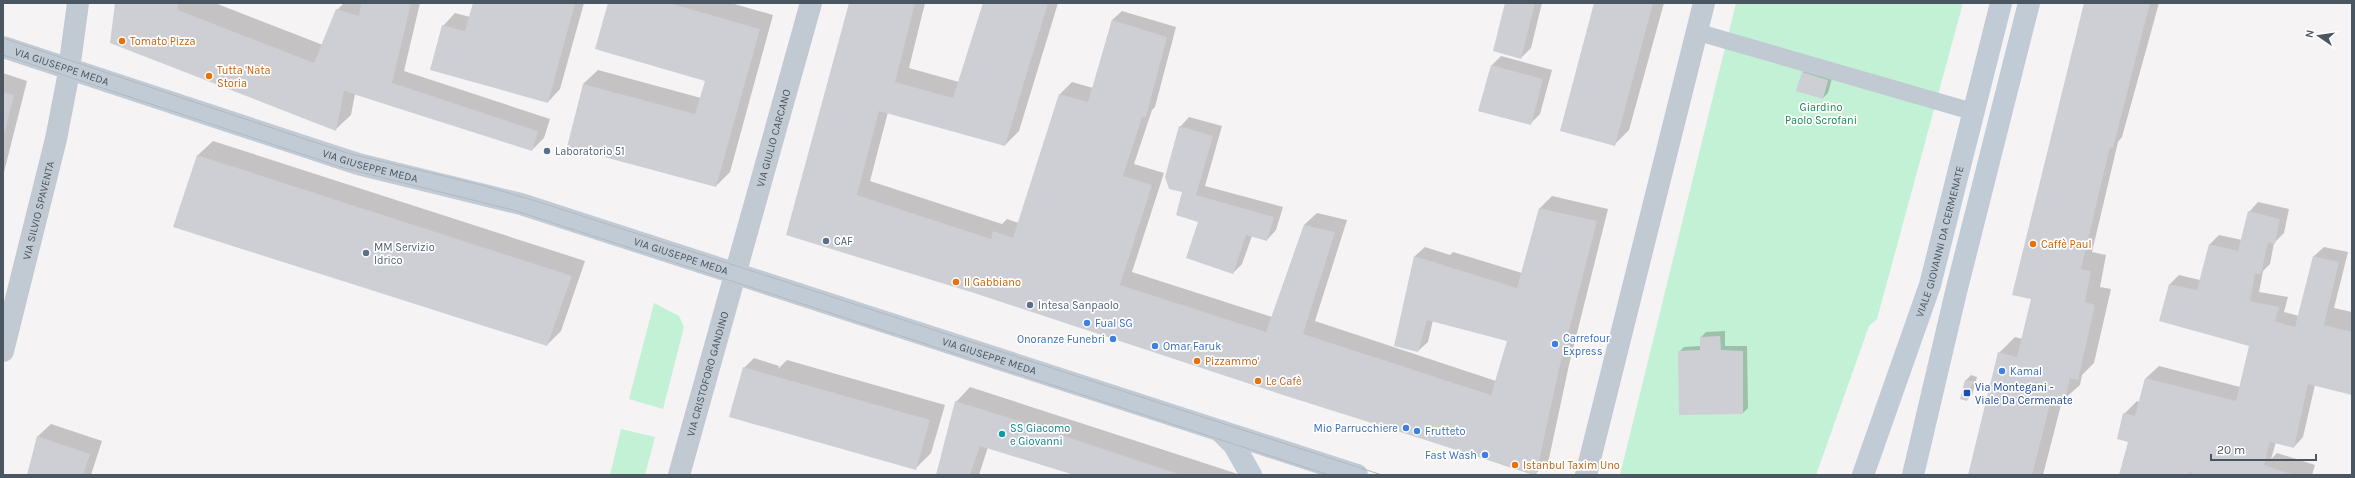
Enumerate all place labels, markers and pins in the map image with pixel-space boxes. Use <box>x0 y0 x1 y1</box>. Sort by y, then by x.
place label: Tomato Pizza <box>130 35 196 48</box>
marker: Tomato Pizza <box>117 36 127 46</box>
place label: Tutta 'Nata Storia <box>217 64 271 90</box>
marker: Tutta 'Nata Storia <box>204 71 214 81</box>
place label: Laboratorio 51 <box>555 145 625 158</box>
marker: Laboratorio 51 <box>542 146 552 156</box>
place label: CAF <box>834 235 853 248</box>
marker: CAF <box>821 236 831 246</box>
place label: Caffè Paul <box>2041 238 2091 251</box>
marker: Caffè Paul <box>2028 239 2038 249</box>
place label: MM Servizio Idrico <box>374 241 435 267</box>
marker: MM Servizio Idrico <box>361 248 371 258</box>
place label: Il Gabbiano <box>964 276 1021 289</box>
marker: Il Gabbiano <box>951 277 961 287</box>
place label: Intesa Sanpaolo <box>1038 299 1119 312</box>
marker: Intesa Sanpaolo <box>1025 300 1035 310</box>
place label: Fual SG <box>1095 317 1133 330</box>
marker: Fual SG <box>1082 318 1092 328</box>
place label: Carrefour Express <box>1563 332 1610 358</box>
place label: Onoranze Funebri <box>1017 333 1105 346</box>
marker: Onoranze Funebri <box>1108 334 1118 344</box>
marker: Carrefour Express <box>1550 339 1560 349</box>
place label: Omar Faruk <box>1163 340 1221 353</box>
marker: Omar Faruk <box>1150 341 1160 351</box>
place label: Pizzammo' <box>1205 355 1259 368</box>
marker: Pizzammo' <box>1192 356 1202 366</box>
place label: Kamal <box>2010 365 2042 378</box>
marker: Kamal <box>1997 366 2007 376</box>
place label: Le Cafè <box>1266 375 1302 388</box>
marker: Le Cafè <box>1253 376 1263 386</box>
place label: Via Montegani - Viale Da Cermenate <box>1975 381 2073 407</box>
marker: Via Montegani - Viale Da Cermenate <box>1962 388 1972 398</box>
place label: SS Giacomo e Giovanni <box>1010 422 1070 448</box>
place label: Mio Parrucchiere <box>1313 422 1398 435</box>
marker: Mio Parrucchiere <box>1401 423 1411 433</box>
place label: Frutteto <box>1425 425 1465 438</box>
marker: Frutteto <box>1412 426 1422 436</box>
marker: SS Giacomo e Giovanni <box>997 429 1007 439</box>
place label: Fast Wash <box>1425 449 1477 462</box>
marker: Fast Wash <box>1480 450 1490 460</box>
place label: Istanbul Taxim Uno <box>1523 459 1620 472</box>
marker: Istanbul Taxim Uno <box>1510 460 1520 470</box>

